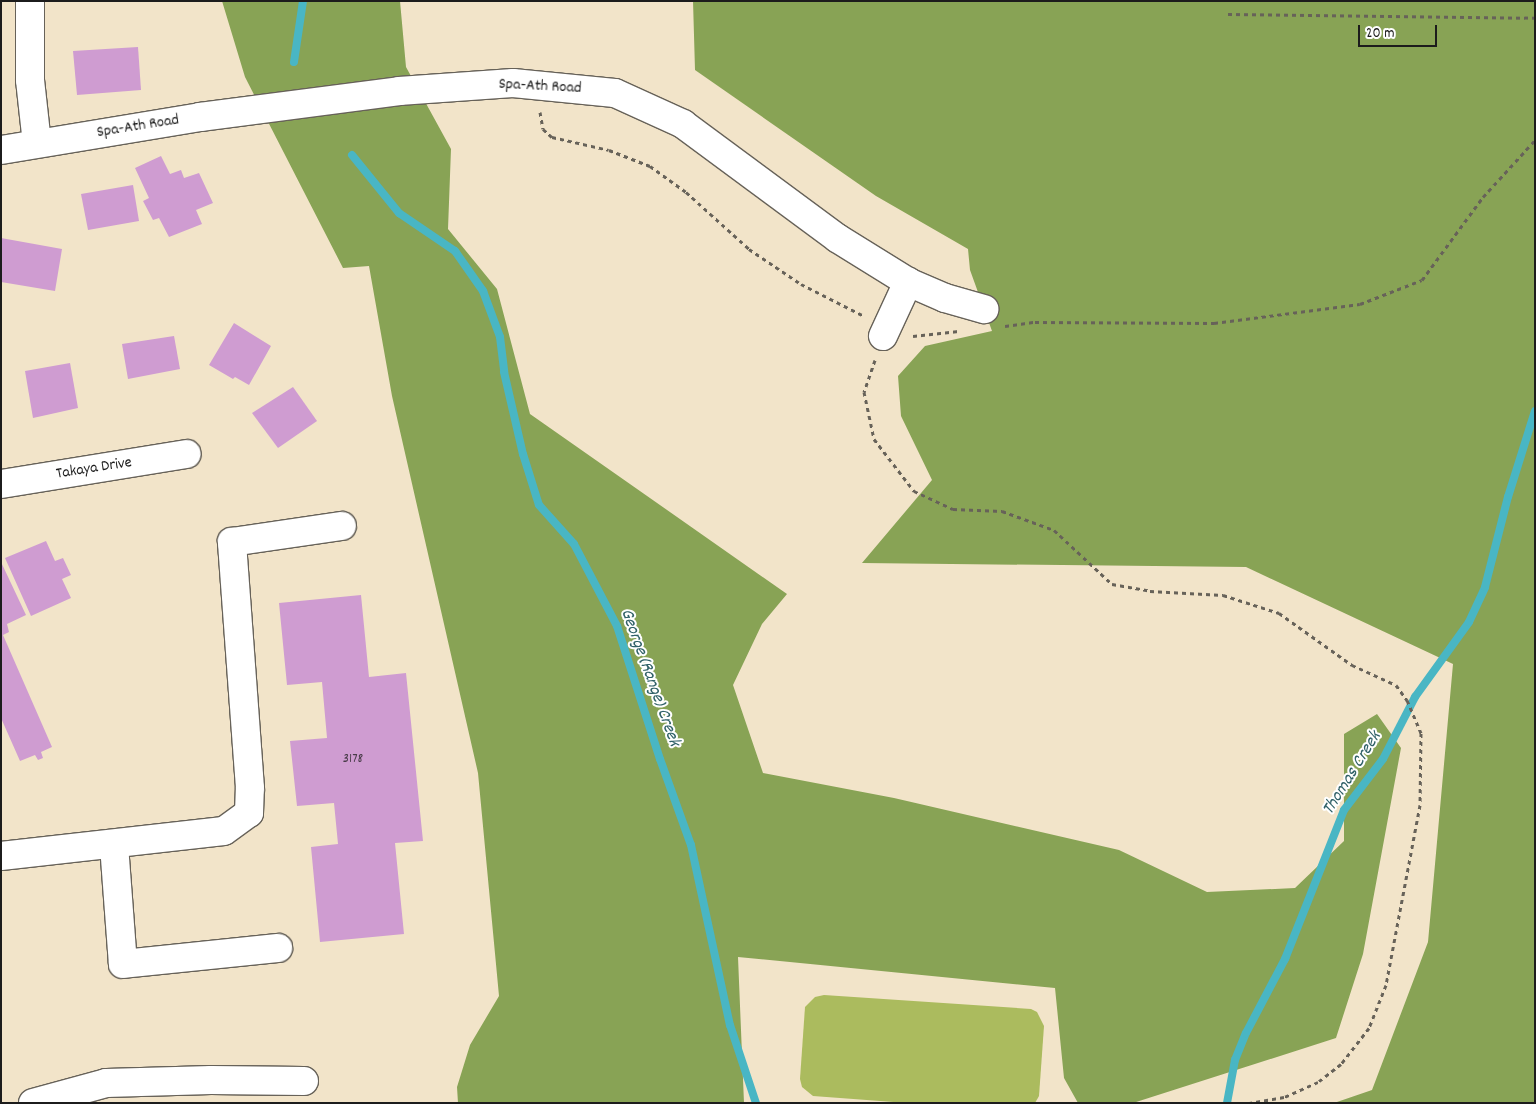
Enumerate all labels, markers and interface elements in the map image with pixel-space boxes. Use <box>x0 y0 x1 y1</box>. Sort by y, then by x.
scale bar <box>1361 15 1440 47</box>
text: 20 m <box>1366 23 1394 45</box>
street label: Spa-Ath Road <box>498 75 582 99</box>
street label: Spa-Ath Road <box>96 111 180 143</box>
street label: Takaya Drive <box>55 454 133 484</box>
water label: George (Range) Creek <box>614 606 684 750</box>
water label: Thomas Creek <box>1319 728 1387 820</box>
house number: 3178 <box>343 751 363 767</box>

